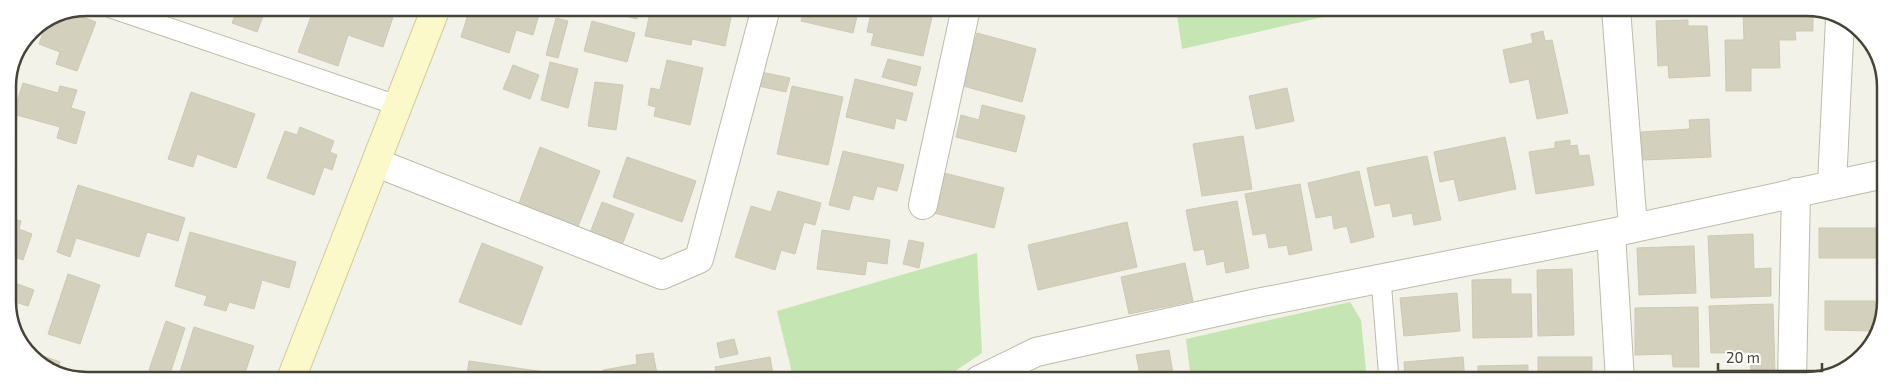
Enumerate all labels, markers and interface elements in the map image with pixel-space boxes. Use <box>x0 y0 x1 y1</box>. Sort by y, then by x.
scale bar <box>1718 340 1822 372</box>
text: 20 m <box>1726 348 1760 366</box>

